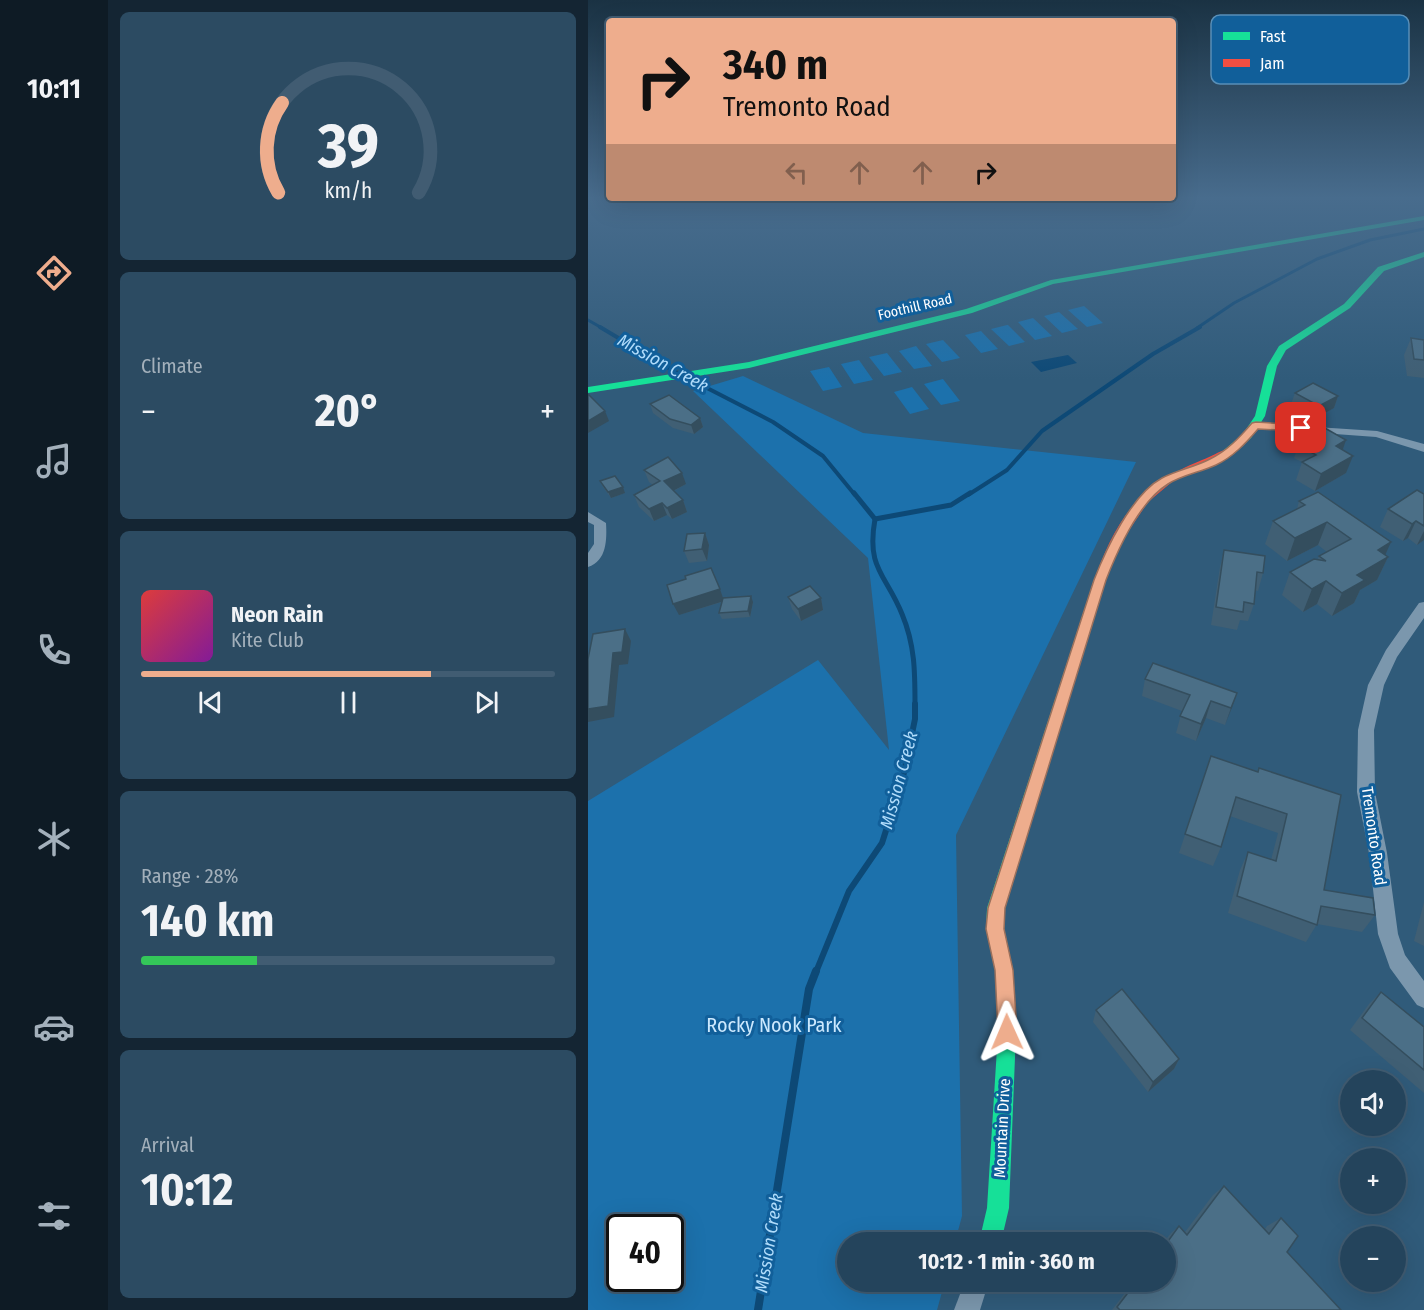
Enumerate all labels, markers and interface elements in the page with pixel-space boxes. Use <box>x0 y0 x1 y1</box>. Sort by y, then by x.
legend <box>1211 15 1409 84</box>
text: Fast <box>1260 27 1287 46</box>
text: 340 m <box>723 40 828 90</box>
icon: right <box>624 42 702 120</box>
text: Jam <box>1260 54 1285 73</box>
text: 10:11 <box>27 73 81 105</box>
text: Tremonto Road <box>723 91 891 123</box>
text: 39 <box>316 109 379 184</box>
icon: left <box>780 156 813 189</box>
icon: ahead <box>843 156 876 189</box>
icon: ahead <box>906 156 939 189</box>
icon: right <box>969 156 1002 189</box>
text: km/h <box>324 178 372 204</box>
icon: directions <box>33 252 75 294</box>
street label: Foothill Road <box>876 290 954 324</box>
water label: Mission Creek <box>614 329 712 397</box>
text: Climate <box>141 354 203 378</box>
text: 20° <box>315 384 381 438</box>
text: − <box>141 392 156 432</box>
text: + <box>540 392 555 432</box>
pin <box>1275 402 1326 453</box>
icon: arrive <box>1284 411 1317 444</box>
icon: music <box>33 440 75 482</box>
text: Neon Rain <box>231 601 324 628</box>
text: Kite Club <box>231 628 304 652</box>
icon: phone <box>33 629 75 671</box>
icon: previous <box>194 686 227 719</box>
icon: pause <box>332 686 365 719</box>
icon: next <box>470 686 503 719</box>
water label: Mission Creek <box>875 729 923 831</box>
street label: Tremonto Road <box>1358 785 1390 887</box>
icon: climate <box>33 818 75 860</box>
text: Range · 28% <box>141 864 238 888</box>
text: 140 km <box>141 894 274 948</box>
position arrow <box>975 1000 1039 1064</box>
icon: car <box>33 1006 75 1048</box>
park label: Rocky Nook Park <box>706 1013 842 1037</box>
map controls <box>1340 1070 1406 1292</box>
button: sound <box>1340 1070 1406 1136</box>
street label: Mountain Drive <box>990 1078 1014 1178</box>
text: Arrival <box>141 1133 194 1157</box>
button: + <box>1340 1148 1406 1214</box>
text: 10:12 <box>141 1163 233 1217</box>
water label: Mission Creek <box>750 1192 788 1294</box>
icon: filters <box>33 1195 75 1237</box>
speed limit sign: 40 <box>606 1214 684 1292</box>
button: − <box>1340 1226 1406 1292</box>
text: 10:12 · 1 min · 360 m <box>918 1248 1095 1275</box>

